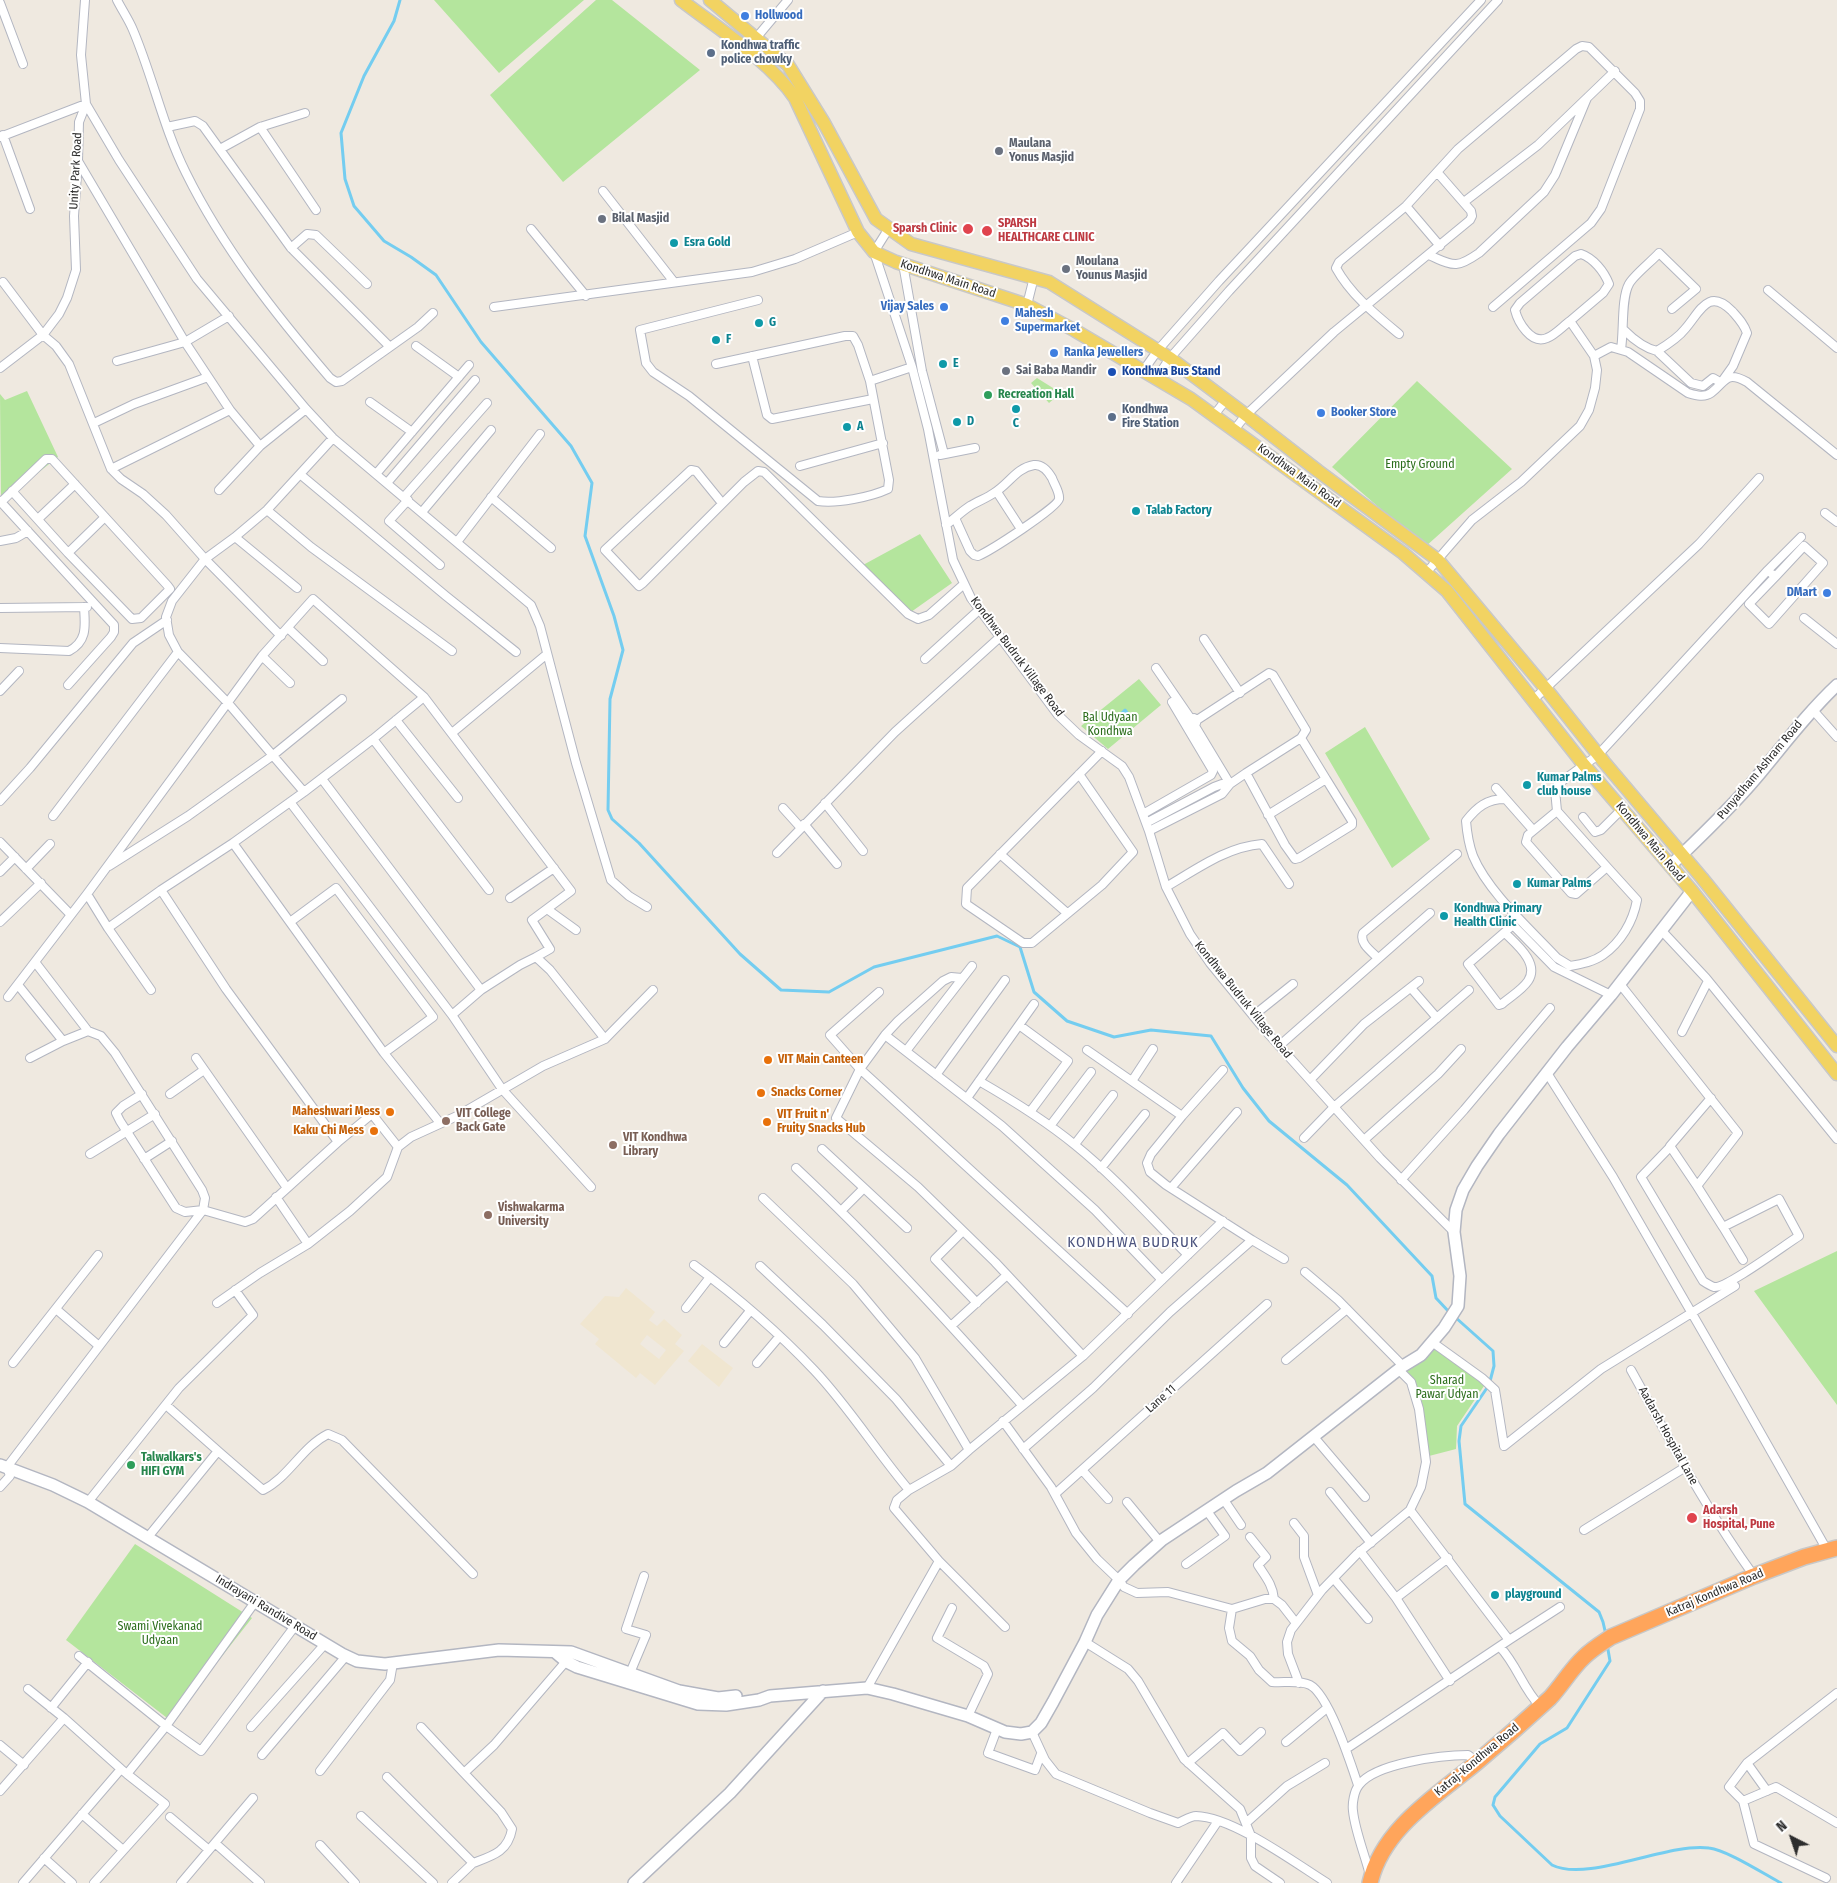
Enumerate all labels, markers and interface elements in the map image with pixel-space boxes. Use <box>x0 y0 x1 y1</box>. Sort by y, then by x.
place label: Hollwood <box>755 9 803 23</box>
marker: Hollwood <box>739 10 751 22</box>
place label: Kondhwa traffic police chowky <box>721 39 800 67</box>
marker: Kondhwa traffic police chowky <box>705 47 717 59</box>
street label: Unity Park Road <box>67 132 85 210</box>
place label: Maulana Yonus Masjid <box>1009 137 1074 165</box>
marker: Maulana Yonus Masjid <box>993 145 1005 157</box>
place label: Bilal Masjid <box>612 212 669 226</box>
marker: Bilal Masjid <box>596 213 608 225</box>
place label: SPARSH HEALTHCARE CLINIC <box>998 217 1095 245</box>
place label: Sparsh Clinic <box>893 222 957 236</box>
marker: Sparsh Clinic <box>961 222 975 236</box>
marker: SPARSH HEALTHCARE CLINIC <box>980 224 994 238</box>
place label: Esra Gold <box>684 236 731 250</box>
marker: Esra Gold <box>668 237 680 249</box>
place label: Moulana Younus Masjid <box>1076 255 1147 283</box>
street label: Kondhwa Main Road <box>898 257 998 301</box>
marker: Moulana Younus Masjid <box>1060 263 1072 275</box>
place label: Vijay Sales <box>881 300 934 314</box>
marker: Vijay Sales <box>938 301 950 313</box>
place label: Mahesh Supermarket <box>1015 307 1080 335</box>
marker: Mahesh Supermarket <box>999 315 1011 327</box>
place label: G <box>769 316 776 330</box>
marker: G <box>753 317 765 329</box>
place label: F <box>726 333 731 347</box>
marker: F <box>710 334 722 346</box>
place label: Ranka Jewellers <box>1064 346 1143 360</box>
marker: Ranka Jewellers <box>1048 347 1060 359</box>
place label: E <box>953 357 959 371</box>
marker: E <box>937 358 949 370</box>
place label: Sai Baba Mandir <box>1016 364 1096 378</box>
marker: Sai Baba Mandir <box>1000 365 1012 377</box>
place label: Kondhwa Bus Stand <box>1122 365 1221 379</box>
marker: Kondhwa Bus Stand <box>1106 366 1118 378</box>
place label: Recreation Hall <box>998 388 1074 402</box>
marker: Recreation Hall <box>982 389 994 401</box>
marker: C <box>1010 403 1022 415</box>
place label: Kondhwa Fire Station <box>1122 403 1179 431</box>
place label: Booker Store <box>1331 406 1396 420</box>
marker: Booker Store <box>1315 407 1327 419</box>
marker: Kondhwa Fire Station <box>1106 411 1118 423</box>
place label: D <box>967 415 974 429</box>
marker: D <box>951 416 963 428</box>
place label: C <box>1013 417 1019 431</box>
place label: A <box>857 420 864 434</box>
marker: A <box>841 421 853 433</box>
street label: Kondhwa Main Road <box>1255 441 1343 511</box>
park label: Empty Ground <box>1385 458 1455 472</box>
place label: Talab Factory <box>1146 504 1212 518</box>
marker: Talab Factory <box>1130 505 1142 517</box>
place label: DMart <box>1787 586 1817 600</box>
marker: DMart <box>1821 587 1833 599</box>
street label: Kondhwa Budruk Village Road <box>967 594 1067 720</box>
park label: Bal Udyaan Kondhwa <box>1082 711 1138 739</box>
street label: Punyadham Ashram Road <box>1714 718 1806 822</box>
place label: Kumar Palms club house <box>1537 771 1602 799</box>
marker: Kumar Palms club house <box>1521 779 1533 791</box>
street label: Kondhwa Main Road <box>1613 799 1687 885</box>
place label: Kumar Palms <box>1527 877 1592 891</box>
marker: Kumar Palms <box>1511 878 1523 890</box>
place label: Kondhwa Primary Health Clinic <box>1454 902 1542 930</box>
marker: Kondhwa Primary Health Clinic <box>1438 910 1450 922</box>
street label: Kondhwa Budruk Village Road <box>1191 939 1295 1061</box>
place label: VIT Main Canteen <box>778 1053 863 1067</box>
marker: VIT Main Canteen <box>762 1054 774 1066</box>
place label: Snacks Corner <box>771 1086 842 1100</box>
marker: Snacks Corner <box>755 1087 767 1099</box>
place label: Maheshwari Mess <box>292 1105 380 1119</box>
marker: Maheshwari Mess <box>384 1106 396 1118</box>
place label: VIT College Back Gate <box>456 1107 511 1135</box>
place label: VIT Fruit n' Fruity Snacks Hub <box>777 1108 865 1136</box>
marker: VIT College Back Gate <box>440 1115 452 1127</box>
marker: VIT Fruit n' Fruity Snacks Hub <box>761 1116 773 1128</box>
place label: Kaku Chi Mess <box>293 1124 364 1138</box>
marker: Kaku Chi Mess <box>368 1125 380 1137</box>
place label: VIT Kondhwa Library <box>623 1131 687 1159</box>
marker: VIT Kondhwa Library <box>607 1139 619 1151</box>
place label: Vishwakarma University <box>498 1201 564 1229</box>
marker: Vishwakarma University <box>482 1209 494 1221</box>
district label: KONDHWA BUDRUK <box>1066 1234 1200 1252</box>
park label: Sharad Pawar Udyan <box>1416 1374 1478 1402</box>
street label: Lane 11 <box>1143 1382 1179 1416</box>
street label: Aadarsh Hospital Lane <box>1635 1384 1701 1488</box>
place label: Talwalkars's HIFI GYM <box>141 1451 202 1479</box>
marker: Talwalkars's HIFI GYM <box>125 1459 137 1471</box>
place label: Adarsh Hospital, Pune <box>1703 1504 1775 1532</box>
marker: Adarsh Hospital, Pune <box>1685 1511 1699 1525</box>
street label: Katraj Kondhwa Road <box>1664 1566 1766 1620</box>
street label: Indrayani Randive Road <box>213 1572 319 1644</box>
place label: playground <box>1505 1588 1562 1602</box>
marker: playground <box>1489 1589 1501 1601</box>
park label: Swami Vivekanad Udyaan <box>118 1620 202 1648</box>
street label: Katraj-Kondhwa Road <box>1432 1720 1522 1800</box>
north arrow <box>1767 1813 1817 1863</box>
text: N <box>1773 1817 1791 1835</box>

